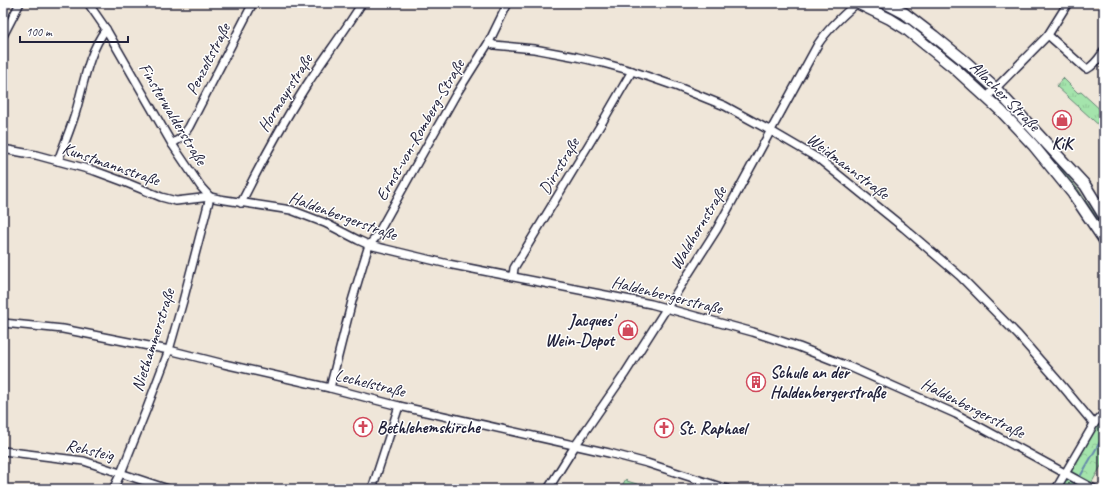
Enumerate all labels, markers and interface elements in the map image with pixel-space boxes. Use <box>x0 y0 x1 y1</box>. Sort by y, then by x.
scale bar <box>20 18 128 44</box>
street label: Penzoltstraße <box>181 18 236 98</box>
text: 100 m <box>26 24 53 40</box>
street label: Hormayrstraße <box>253 49 318 136</box>
street label: Ernst-von-Romberg-Straße <box>371 54 470 204</box>
street label: Allacher Straße <box>965 56 1046 137</box>
street label: Finsterwalderstraße <box>134 59 212 170</box>
shop icon: KiK <box>1051 109 1073 131</box>
street label: Weidmannstraße <box>803 128 894 205</box>
street label: Dirrstraße <box>534 133 585 198</box>
place label: KiK <box>1052 133 1075 154</box>
street label: Kunstmannstraße <box>60 138 164 191</box>
street label: Waldhornstraße <box>665 181 732 273</box>
street label: Haldenbergerstraße <box>286 187 401 246</box>
street label: Haldenbergerstraße <box>610 271 726 319</box>
street label: Niethammerstraße <box>126 285 180 394</box>
place label: Jacques' Wein-Depot <box>545 310 618 351</box>
shop icon: Jacques' Wein-Depot <box>617 319 639 341</box>
place label: Schule an der Haldenbergerstraße <box>770 362 887 403</box>
street label: Lechelstraße <box>333 364 409 402</box>
building icon: Schule an der Haldenbergerstraße <box>745 371 767 393</box>
street label: Haldenbergerstraße <box>918 373 1029 444</box>
church icon: Bethlehemskirche <box>352 416 374 438</box>
place label: Bethlehemskirche <box>377 417 481 438</box>
church icon: St. Raphael <box>653 417 675 439</box>
place label: St. Raphael <box>678 418 749 439</box>
street label: Rehsteig <box>64 434 117 466</box>

